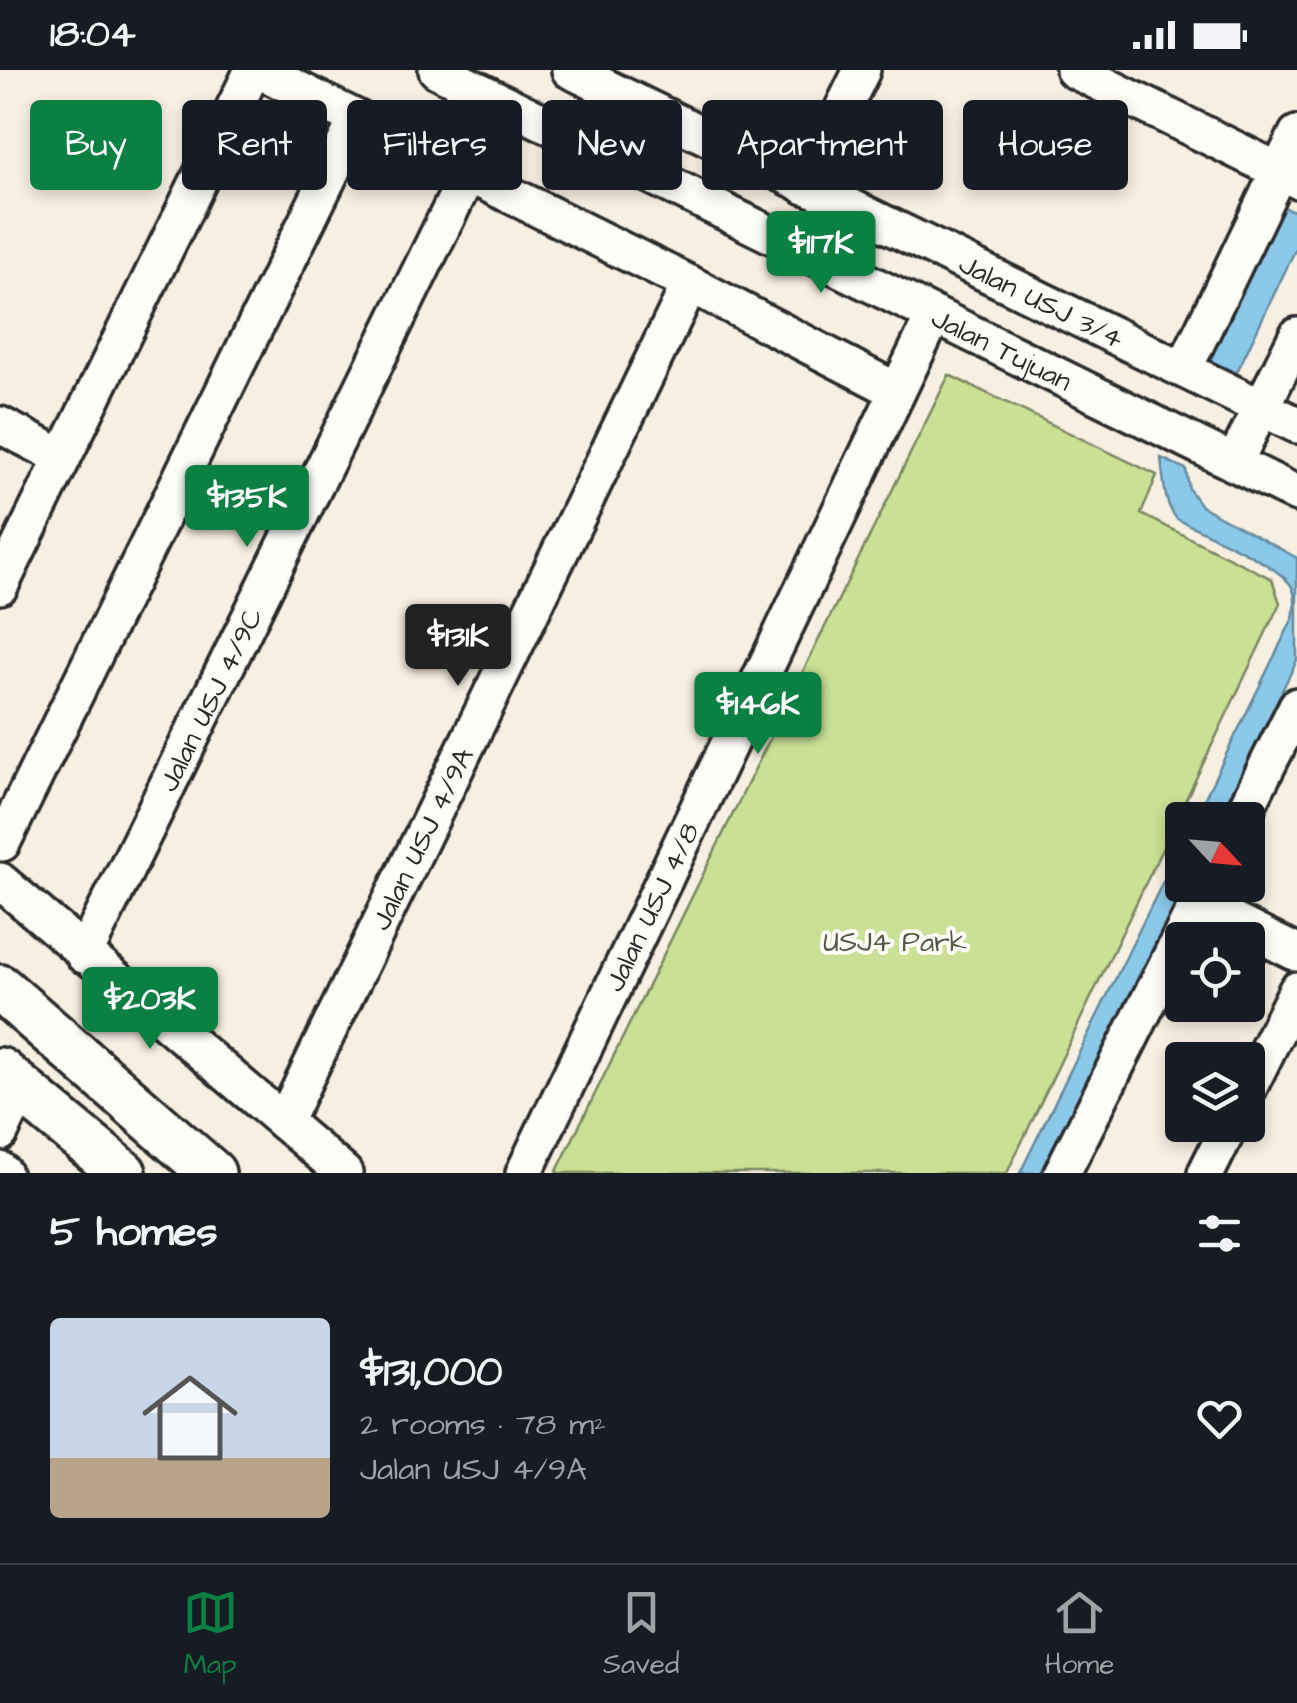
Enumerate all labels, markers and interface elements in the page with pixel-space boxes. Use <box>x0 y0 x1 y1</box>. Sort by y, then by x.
text: 18:04 <box>50 9 136 61</box>
chip: Buy <box>30 100 162 190</box>
chip: Rent <box>182 100 327 190</box>
chip: Filters <box>347 100 522 190</box>
chip: New <box>542 100 682 190</box>
chip: Apartment <box>702 100 943 190</box>
chip: House <box>963 100 1128 190</box>
pin: $117K <box>751 211 891 296</box>
text: $117K <box>788 221 854 266</box>
street label: Jalan USJ 3/4 <box>952 245 1130 358</box>
street label: Jalan Tujuan <box>925 299 1078 401</box>
pin: $135K <box>177 465 317 550</box>
text: $135K <box>207 475 287 520</box>
street label: Jalan USJ 4/9C <box>149 601 273 798</box>
pin: $131K <box>388 604 528 689</box>
text: $131K <box>427 614 489 659</box>
pin: $146K <box>688 672 828 757</box>
text: $146K <box>716 682 800 727</box>
street label: Jalan USJ 4/9A <box>362 741 484 937</box>
north arrow <box>1165 802 1265 902</box>
map controls <box>1165 802 1265 1142</box>
street label: Jalan USJ 4/8 <box>596 817 710 998</box>
button: locate <box>1165 922 1265 1022</box>
park label: USJ4 Park <box>823 923 967 962</box>
pin: $203K <box>80 967 220 1052</box>
text: $203K <box>104 977 196 1022</box>
button: layers <box>1165 1042 1265 1142</box>
text: 5 homes <box>50 1204 217 1262</box>
icon: filters <box>1192 1206 1247 1261</box>
text: $131,000 <box>360 1344 502 1402</box>
icon: home <box>130 1358 250 1478</box>
icon: heart <box>1192 1391 1247 1446</box>
text: 2 rooms · 78 m² <box>360 1402 606 1447</box>
text: Jalan USJ 4/9A <box>360 1447 587 1492</box>
tab: Map <box>183 1585 238 1684</box>
tab: Saved <box>603 1585 679 1684</box>
tab: Home <box>1045 1585 1114 1684</box>

